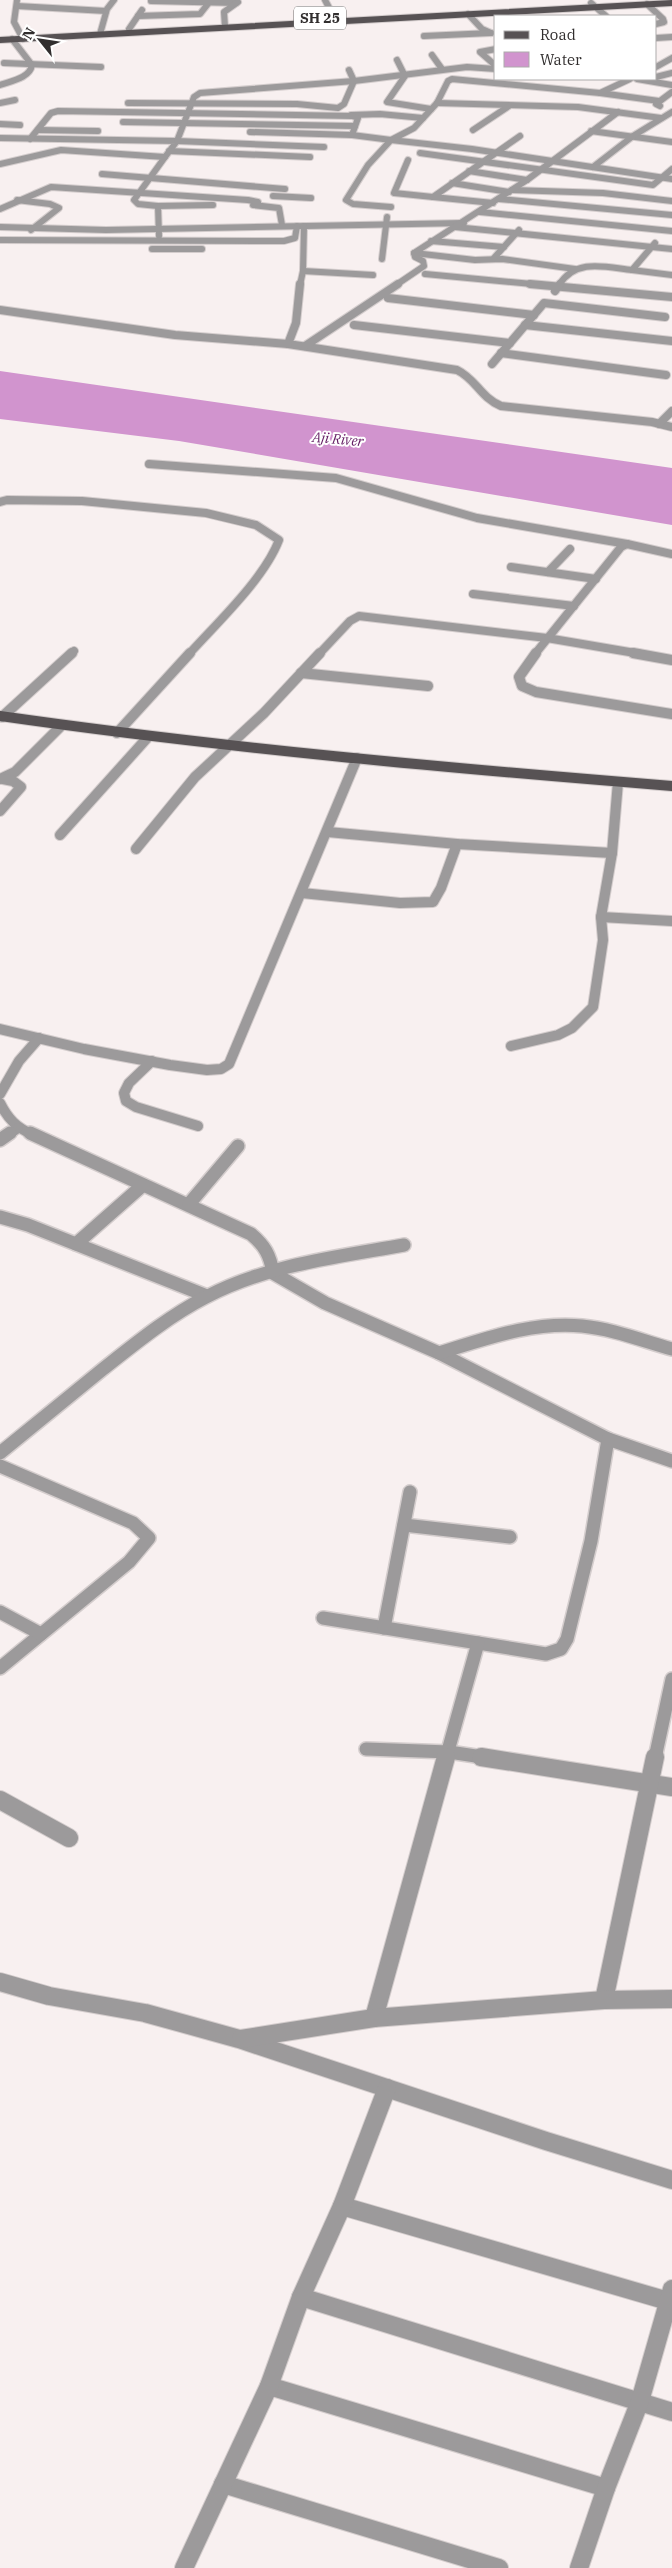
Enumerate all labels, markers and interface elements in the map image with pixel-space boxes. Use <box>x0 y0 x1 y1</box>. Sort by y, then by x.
road number: SH 25 <box>294 7 346 30</box>
north arrow <box>15 15 65 65</box>
legend <box>494 15 657 80</box>
text: N <box>18 24 39 43</box>
text: Road <box>540 25 576 44</box>
text: Water <box>540 50 582 69</box>
water label: Aji River <box>311 428 365 450</box>

